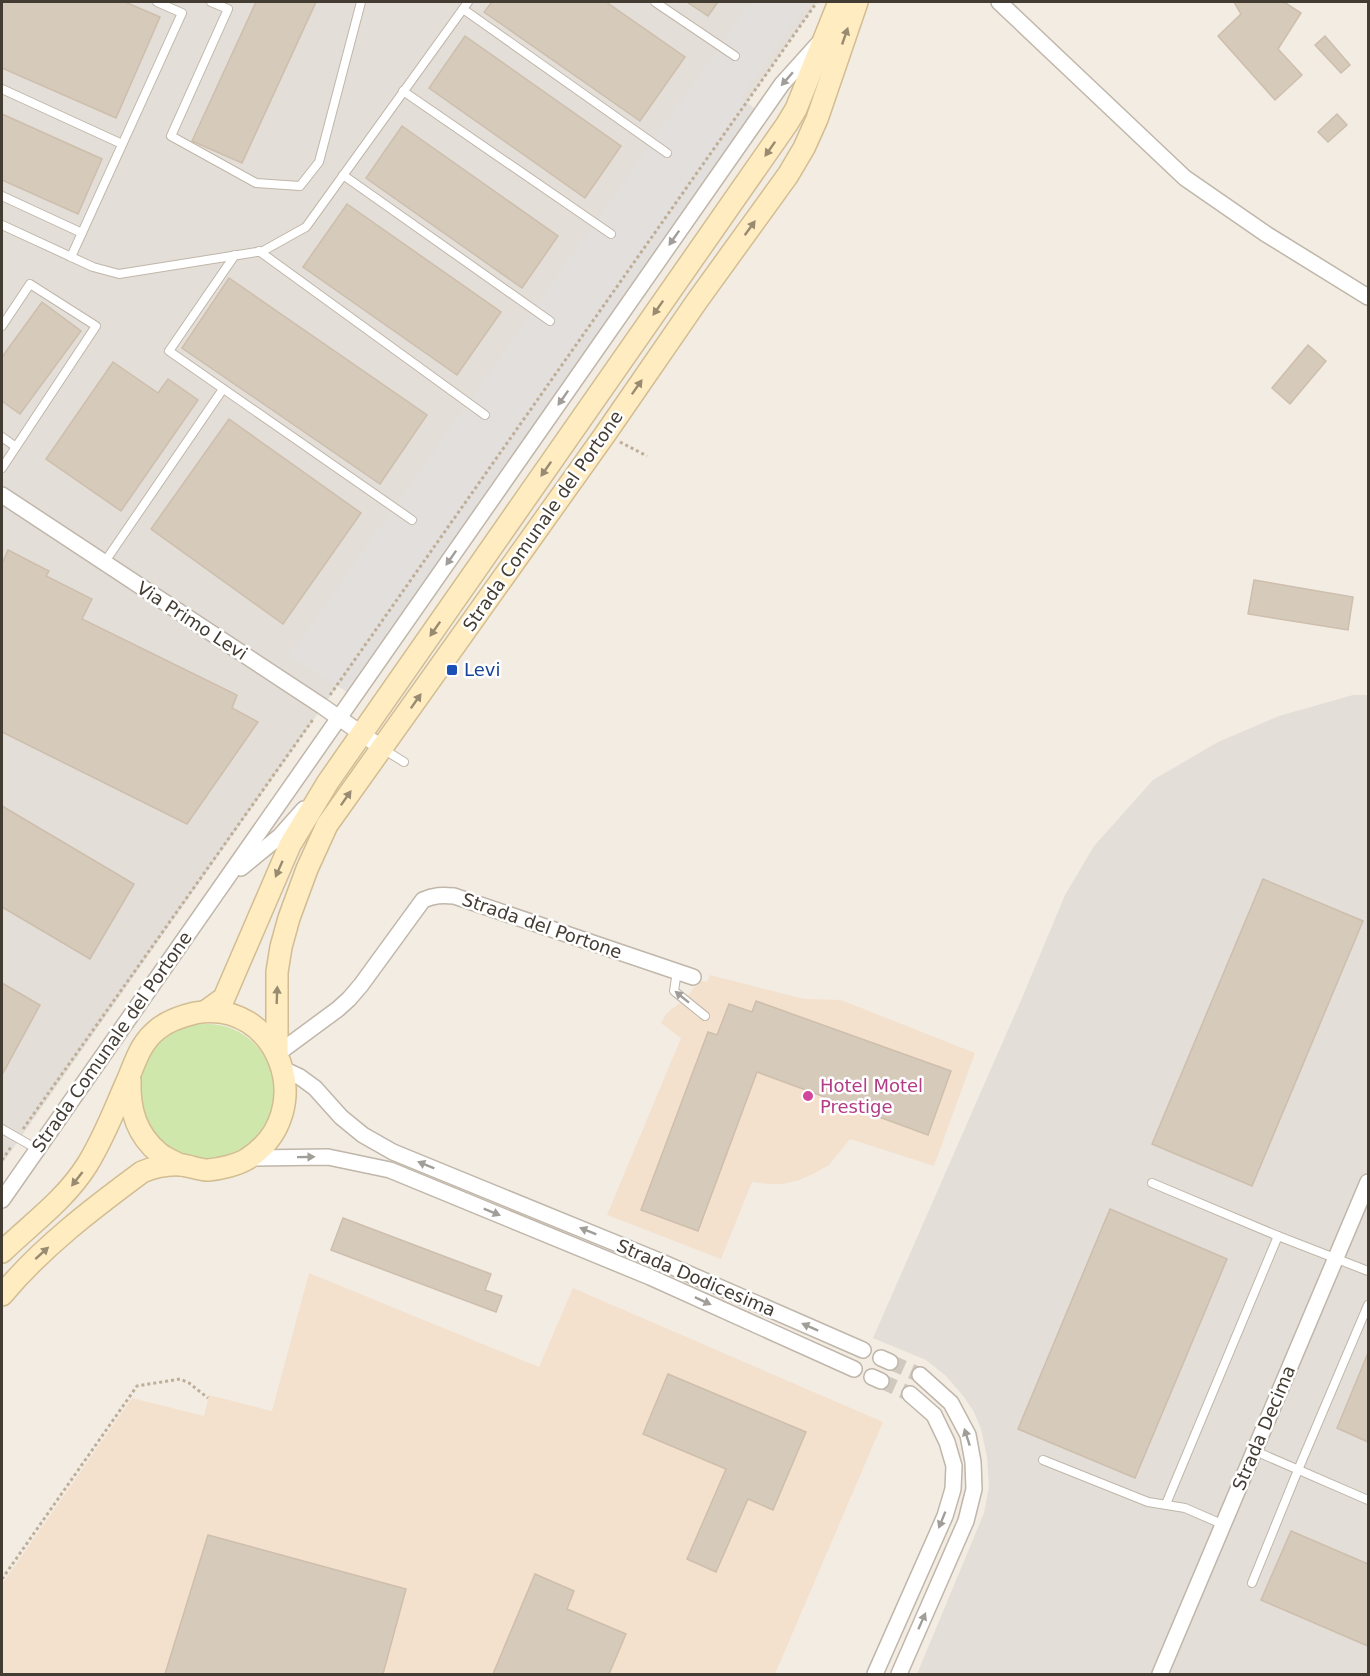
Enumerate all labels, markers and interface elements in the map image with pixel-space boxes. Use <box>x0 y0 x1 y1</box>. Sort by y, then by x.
one-way arrow <box>841 27 850 45</box>
one-way arrow <box>781 71 794 86</box>
one-way arrow <box>765 141 776 157</box>
one-way arrow <box>744 220 756 236</box>
one-way arrow <box>669 230 680 246</box>
one-way arrow <box>652 300 664 316</box>
one-way arrow <box>632 379 643 396</box>
one-way arrow <box>558 390 569 406</box>
street label: Strada Comunale del Portone <box>458 406 627 635</box>
one-way arrow <box>540 460 552 476</box>
one-way arrow <box>445 549 457 565</box>
street label: Via Primo Levi <box>133 577 251 664</box>
one-way arrow <box>429 620 441 636</box>
place label: Levi <box>464 659 500 680</box>
marker: Levi <box>445 663 459 677</box>
one-way arrow <box>410 693 422 709</box>
one-way arrow <box>340 791 352 807</box>
one-way arrow <box>274 861 283 878</box>
street label: Strada del Portone <box>460 888 625 963</box>
street label: Strada Comunale del Portone <box>27 927 196 1156</box>
one-way arrow <box>272 986 281 1005</box>
one-way arrow <box>674 991 690 1004</box>
place label: Hotel Motel Prestige <box>820 1075 923 1117</box>
marker: Hotel Motel Prestige <box>801 1089 815 1103</box>
one-way arrow <box>297 1152 316 1162</box>
one-way arrow <box>416 1160 434 1170</box>
one-way arrow <box>70 1171 83 1187</box>
one-way arrow <box>483 1207 501 1217</box>
one-way arrow <box>579 1226 597 1235</box>
street label: Strada Dodicesima <box>614 1235 779 1320</box>
one-way arrow <box>35 1246 50 1260</box>
one-way arrow <box>694 1296 712 1306</box>
one-way arrow <box>801 1322 818 1331</box>
street label: Strada Decima <box>1228 1362 1299 1493</box>
one-way arrow <box>962 1428 972 1446</box>
one-way arrow <box>937 1512 947 1530</box>
one-way arrow <box>918 1612 928 1630</box>

